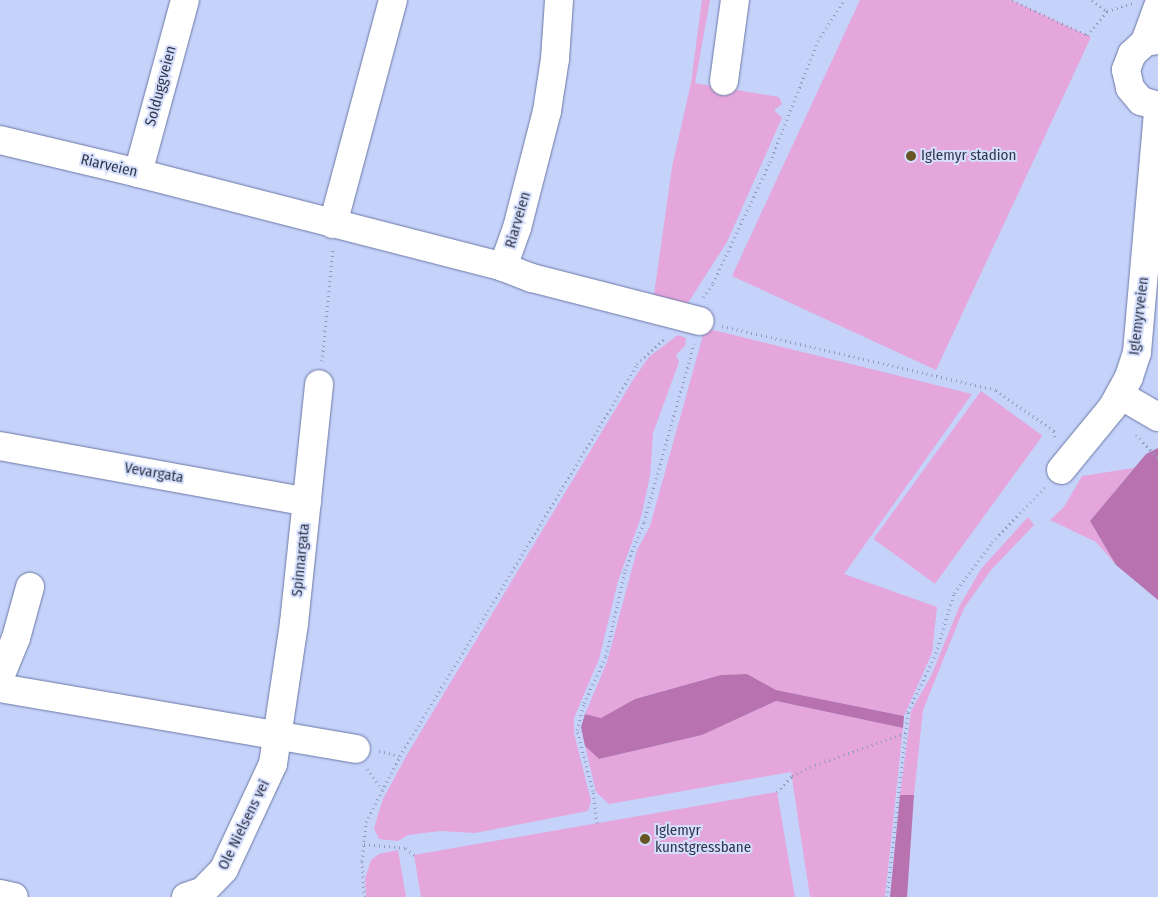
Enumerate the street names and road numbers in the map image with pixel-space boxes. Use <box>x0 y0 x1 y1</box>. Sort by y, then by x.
street label: Solduggveien <box>142 44 180 128</box>
street label: Riarveien <box>79 151 139 181</box>
street label: Riarveien <box>501 190 535 250</box>
street label: Iglemyrveien <box>1125 276 1153 356</box>
street label: Vevargata <box>123 459 185 487</box>
street label: Spinnargata <box>288 522 314 598</box>
street label: Ole Nielsens vei <box>214 777 274 873</box>

